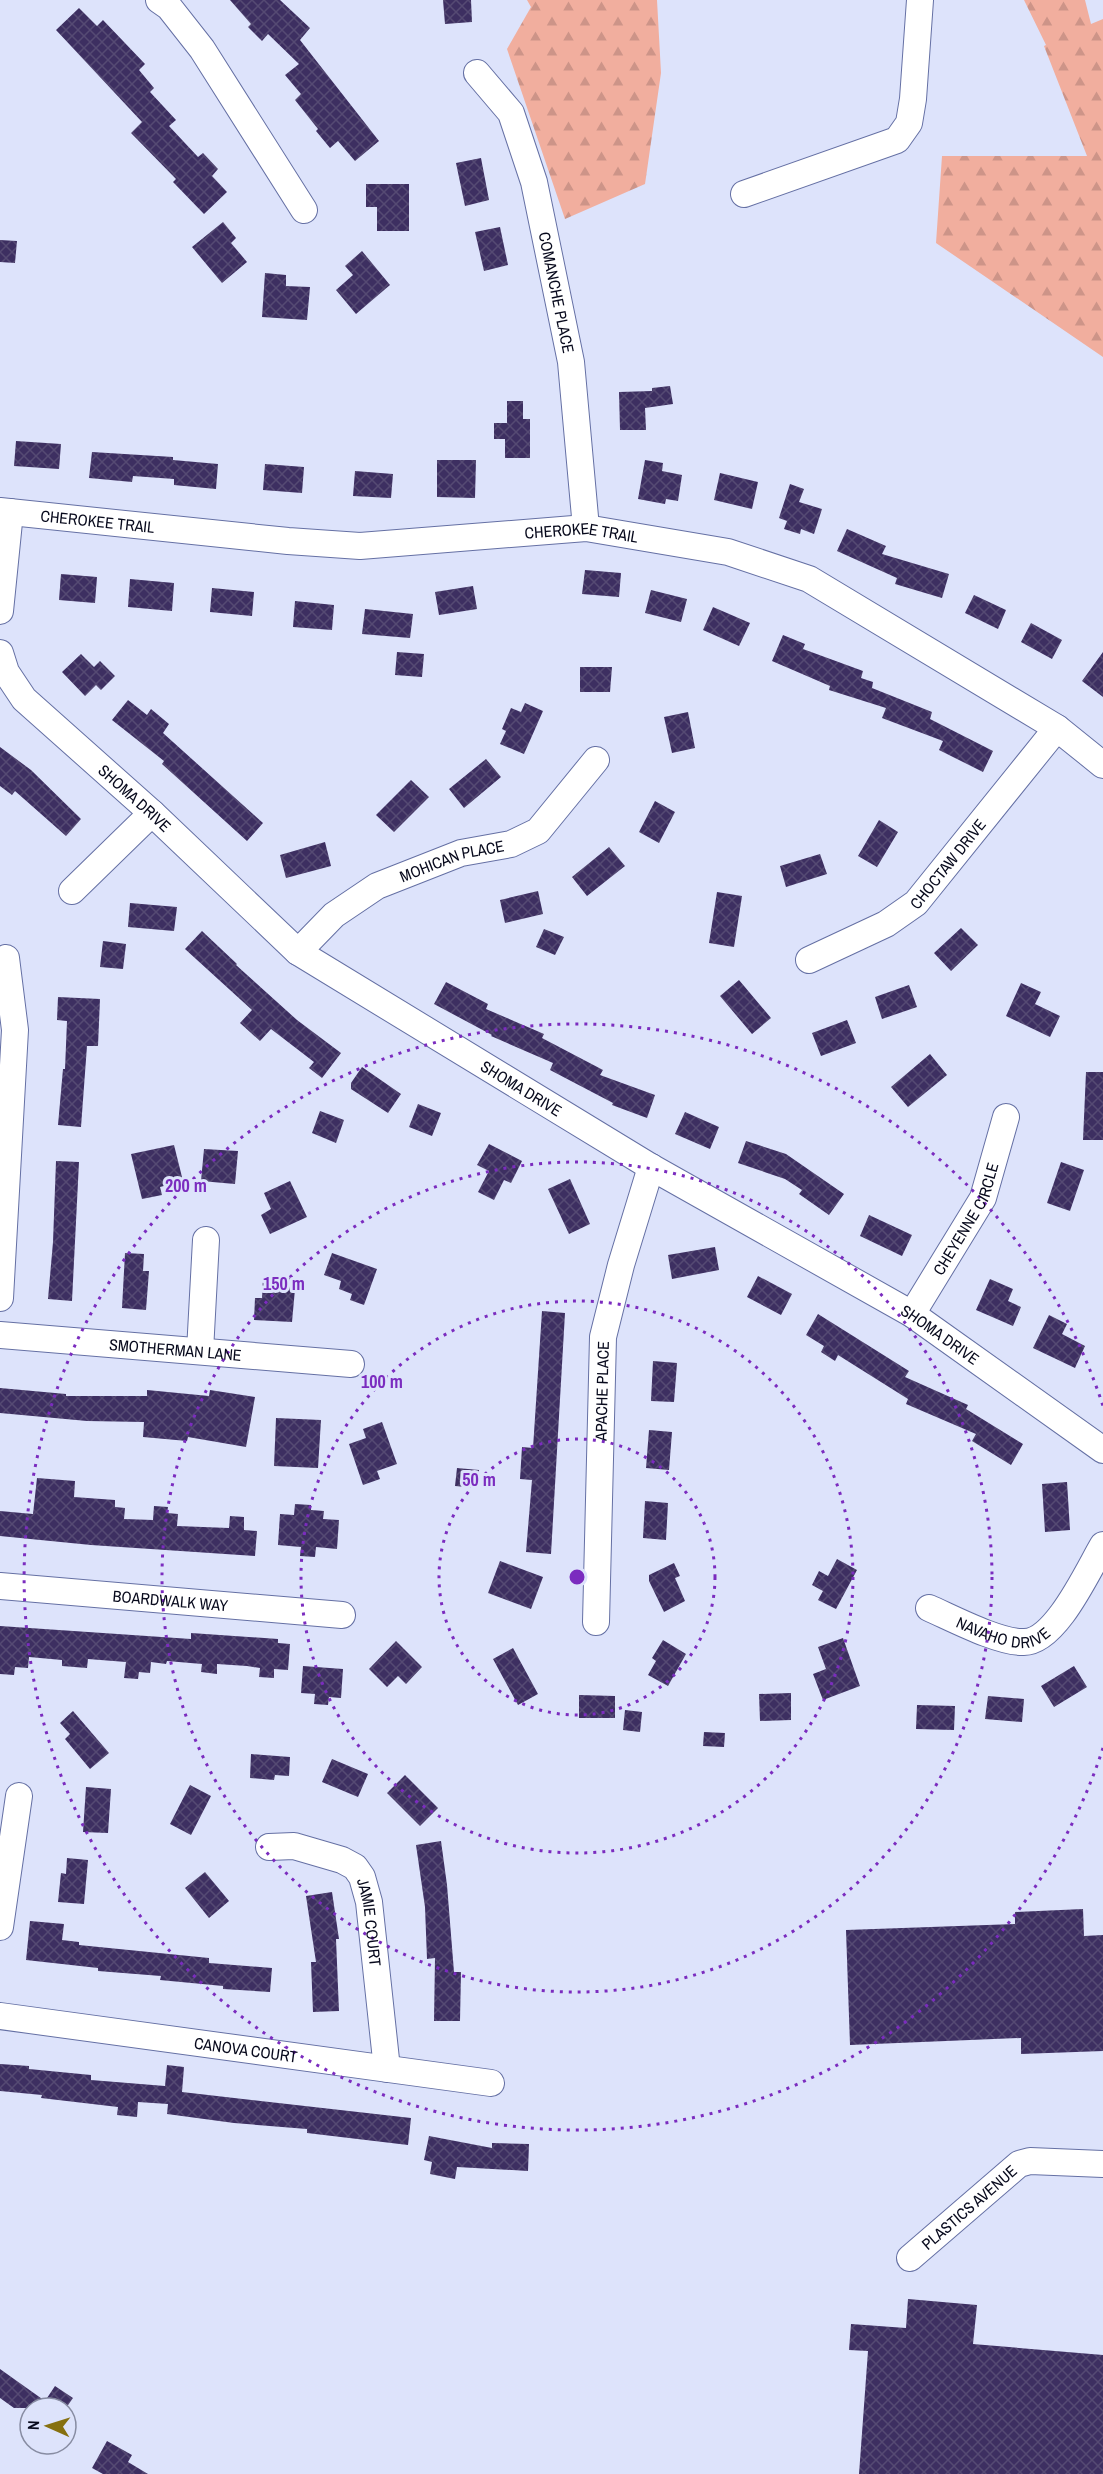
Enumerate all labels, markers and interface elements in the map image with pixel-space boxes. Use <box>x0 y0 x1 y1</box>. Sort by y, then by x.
street label: COMANCHE PLACE <box>534 230 580 355</box>
street label: CHEROKEE TRAIL <box>39 504 156 538</box>
street label: CHEROKEE TRAIL <box>524 517 641 548</box>
street label: SHOMA DRIVE <box>94 759 176 837</box>
street label: CHOCTAW DRIVE <box>904 814 991 914</box>
street label: MOHICAN PLACE <box>396 834 506 887</box>
street label: SHOMA DRIVE <box>477 1055 566 1121</box>
street label: CHEYENNE CIRCLE <box>927 1160 1004 1279</box>
text: 200 m <box>165 1173 207 1198</box>
text: 150 m <box>263 1271 305 1296</box>
street label: SHOMA DRIVE <box>897 1299 984 1370</box>
street label: SMOTHERMAN LANE <box>108 1333 243 1366</box>
street label: APACHE PLACE <box>589 1341 614 1442</box>
text: 100 m <box>361 1369 403 1394</box>
text: 50 m <box>462 1467 496 1492</box>
centre of rings <box>567 1567 587 1587</box>
street label: BOARDWALK WAY <box>112 1585 229 1616</box>
street label: NAVAHO DRIVE <box>953 1611 1055 1653</box>
street label: JAMIE COURT <box>352 1876 387 1967</box>
street label: CANOVA COURT <box>193 2032 299 2067</box>
street label: PLASTICS AVENUE <box>917 2160 1022 2254</box>
north arrow <box>18 2396 78 2456</box>
text: N <box>22 2420 44 2431</box>

